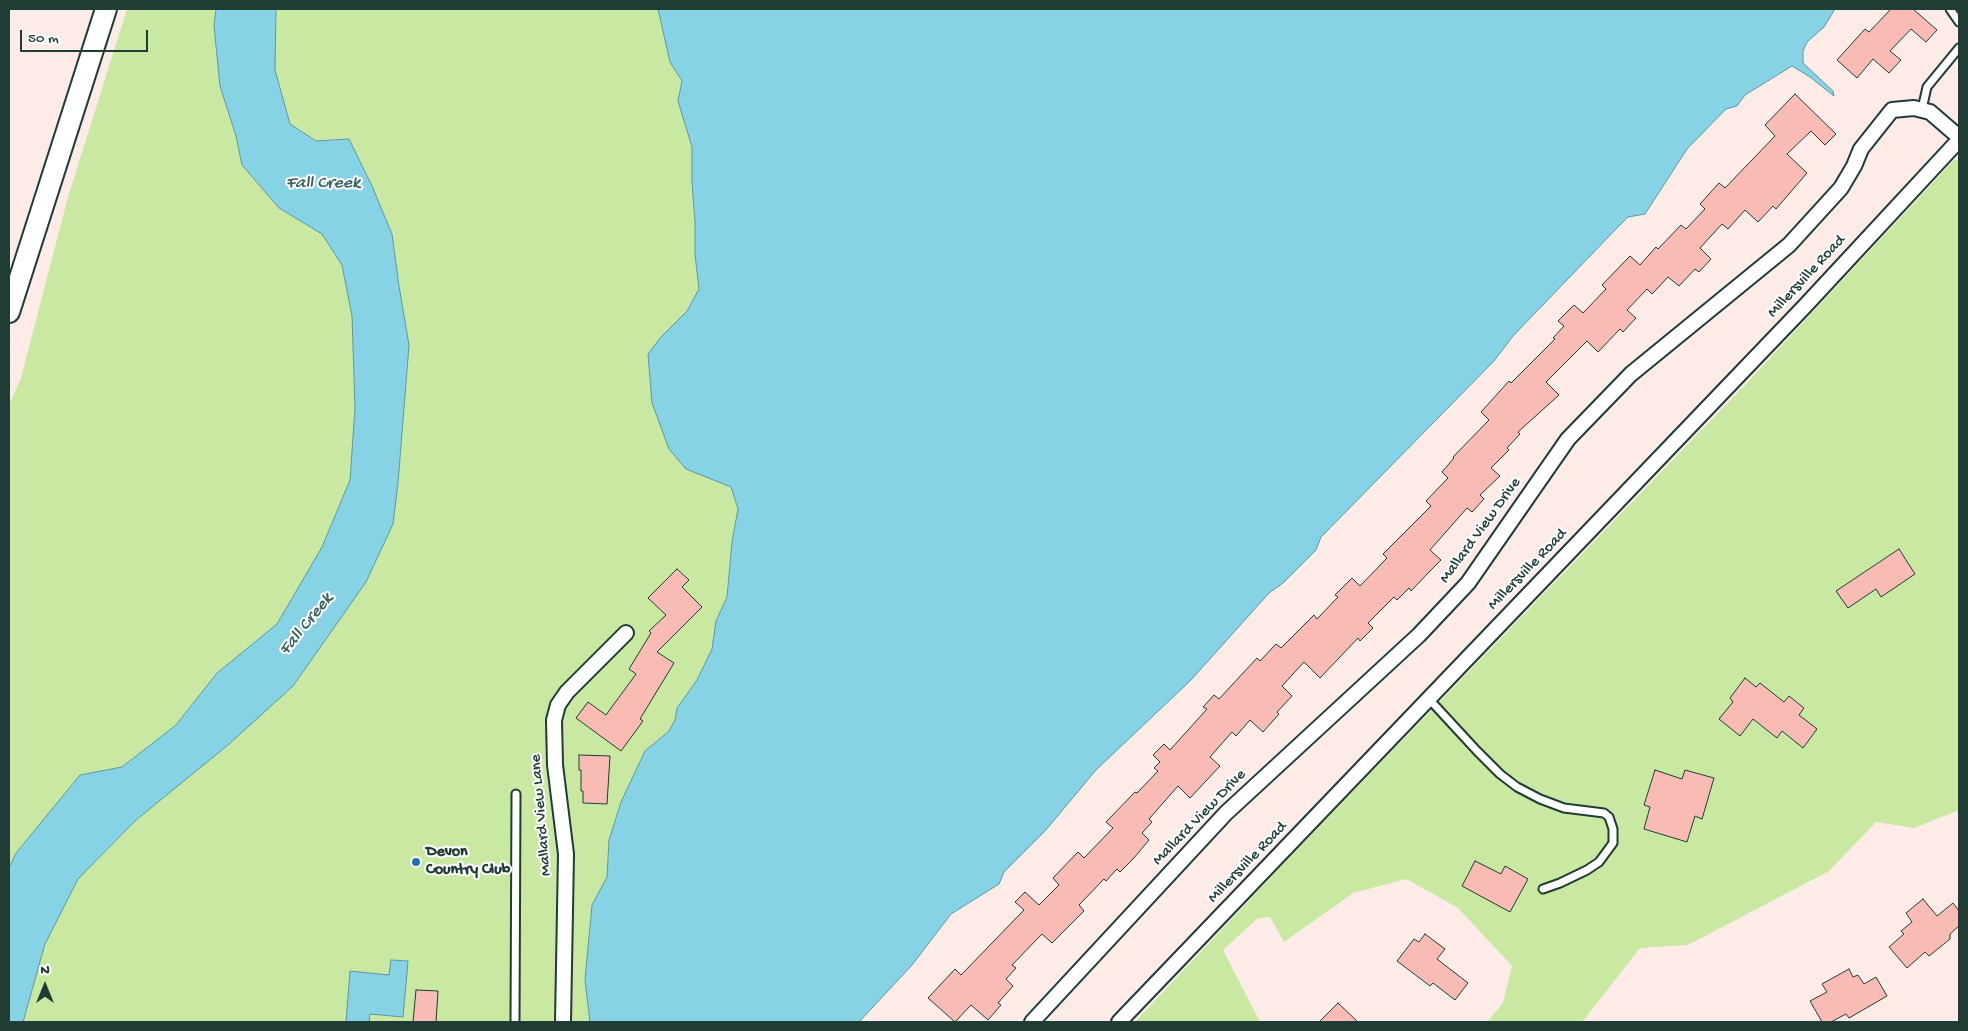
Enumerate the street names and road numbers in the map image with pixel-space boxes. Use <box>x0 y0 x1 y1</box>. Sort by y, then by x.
street label: Millersville Road <box>1764 232 1850 322</box>
street label: Mallard View Drive <box>1436 474 1526 588</box>
street label: Millersville Road <box>1484 525 1572 615</box>
street label: Mallard View Lane <box>527 753 557 877</box>
street label: Mallard View Drive <box>1149 766 1251 870</box>
street label: Millersville Road <box>1204 818 1292 908</box>

